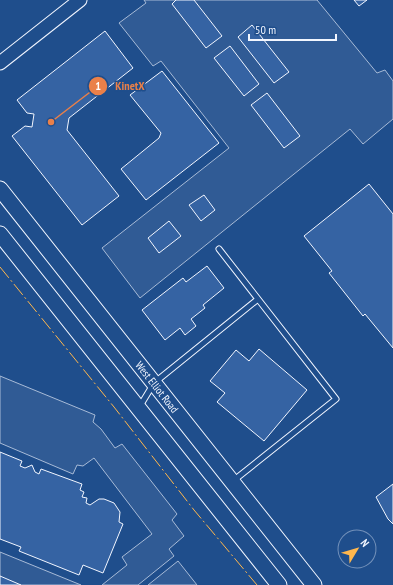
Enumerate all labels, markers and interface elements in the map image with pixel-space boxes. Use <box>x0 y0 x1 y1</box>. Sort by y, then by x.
scale bar <box>249 16 336 42</box>
text: 50 m <box>255 22 276 37</box>
callout: KinetX <box>88 74 153 98</box>
text: 1 <box>95 78 101 93</box>
text: KinetX <box>115 78 145 93</box>
street label: West Elliot Road <box>132 358 182 416</box>
north arrow <box>337 529 377 569</box>
text: N <box>358 536 372 550</box>

